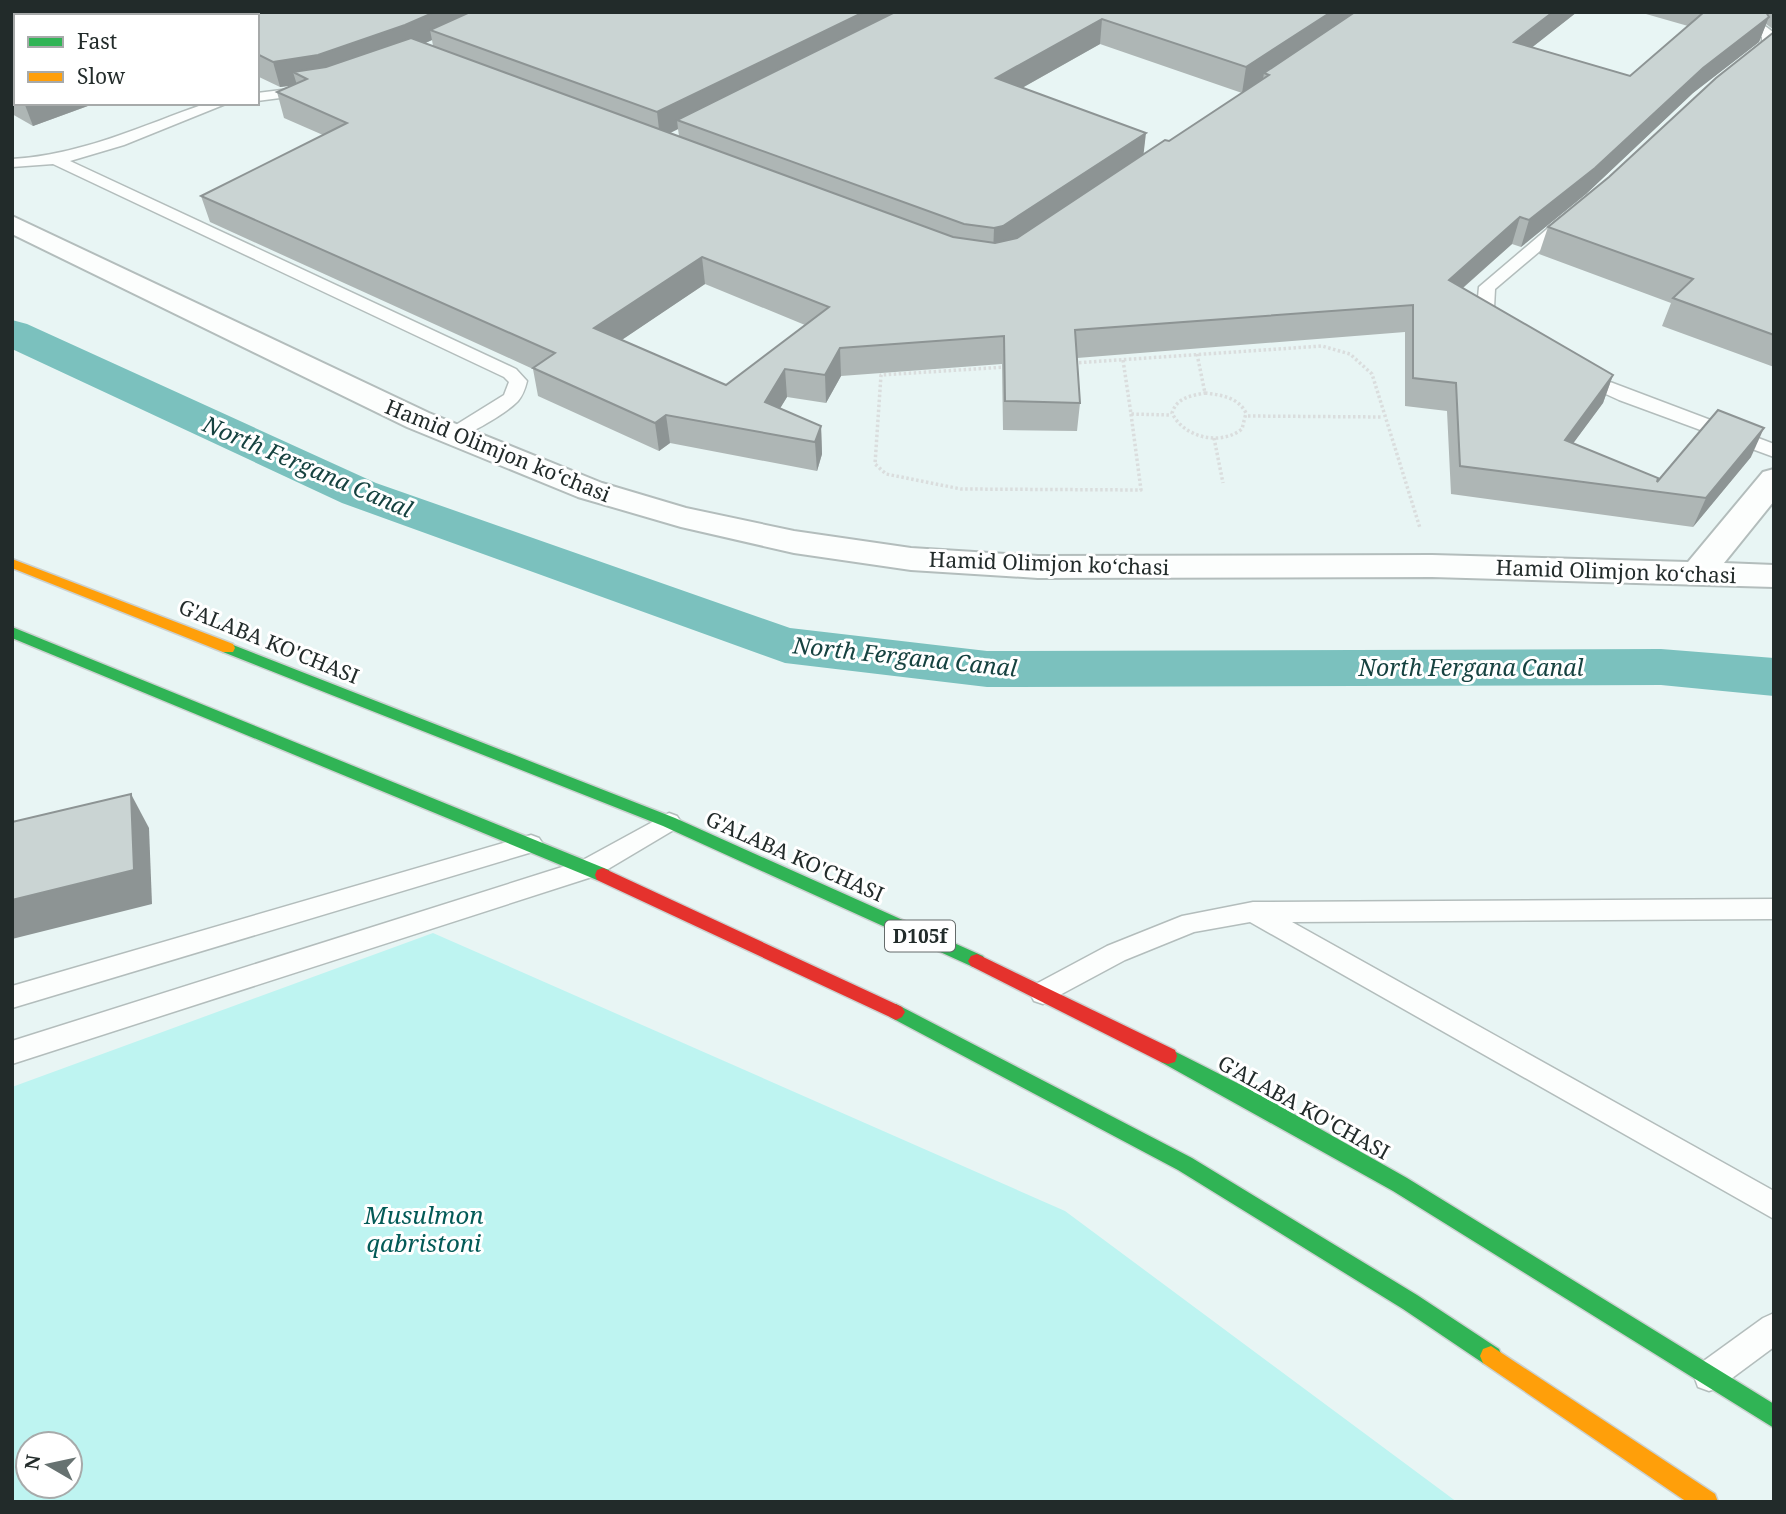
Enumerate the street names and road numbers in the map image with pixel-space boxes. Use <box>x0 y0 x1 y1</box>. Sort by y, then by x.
street label: Hamid Olimjon koʻchasi <box>381 392 615 508</box>
street label: Hamid Olimjon koʻchasi <box>928 545 1170 581</box>
street label: Hamid Olimjon koʻchasi <box>1495 553 1737 589</box>
street label: G'ALABA KO'CHASI <box>175 592 363 690</box>
street label: G'ALABA KO'CHASI <box>702 804 888 908</box>
road number: D105f <box>885 920 955 952</box>
street label: G'ALABA KO'CHASI <box>1213 1048 1395 1166</box>

